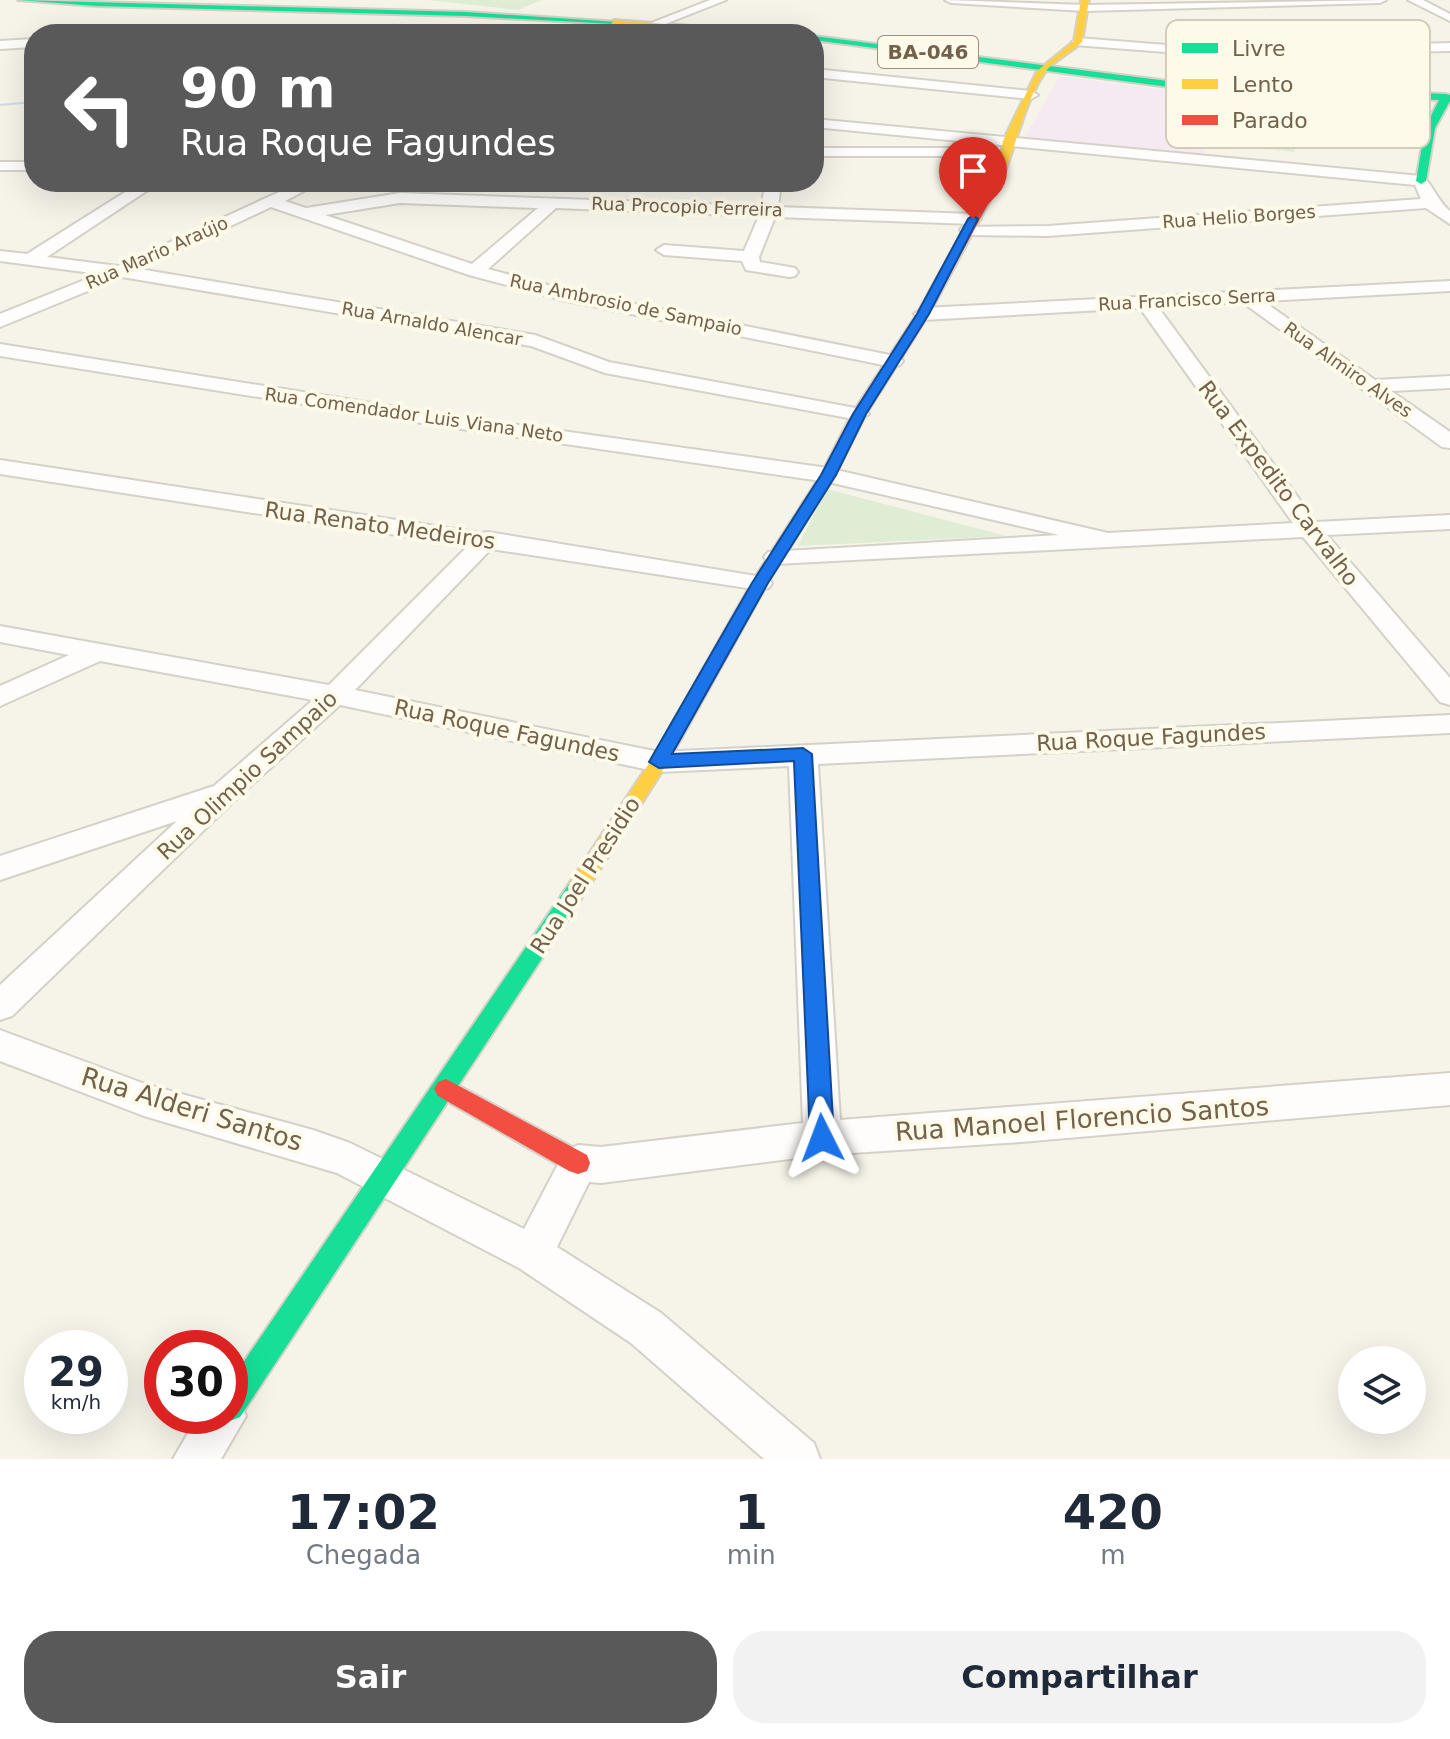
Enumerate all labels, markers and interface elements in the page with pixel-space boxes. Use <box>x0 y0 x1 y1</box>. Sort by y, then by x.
legend <box>1166 20 1430 148</box>
road number: BA-046 <box>878 36 978 68</box>
text: Livre <box>1232 36 1286 61</box>
text: 90 m <box>180 55 336 120</box>
icon: left <box>48 56 152 160</box>
text: Lento <box>1232 72 1293 97</box>
text: Parado <box>1232 108 1308 133</box>
text: Rua Roque Fagundes <box>180 122 556 163</box>
pin <box>939 137 1007 219</box>
icon: arrive <box>951 149 995 193</box>
street label: Rua Procopio Ferreira <box>591 193 783 220</box>
street label: Rua Helio Borges <box>1162 201 1316 232</box>
street label: Rua Mario Araújo <box>82 212 231 293</box>
street label: Rua Ambrosio de Sampaio <box>508 270 744 339</box>
street label: Rua Francisco Serra <box>1098 284 1276 315</box>
street label: Rua Arnaldo Alencar <box>340 297 525 350</box>
street label: Rua Almiro Alves <box>1280 317 1417 422</box>
street label: Rua Expedito Carvalho <box>1193 376 1364 591</box>
street label: Rua Comendador Luis Viana Neto <box>263 383 565 446</box>
street label: Rua Renato Medeiros <box>263 497 497 554</box>
street label: Rua Olimpio Sampaio <box>152 686 342 865</box>
street label: Rua Roque Fagundes <box>392 694 622 767</box>
street label: Rua Roque Fagundes <box>1036 719 1266 756</box>
street label: Rua Joel Presidio <box>526 792 645 958</box>
street label: Rua Alderi Santos <box>78 1061 306 1157</box>
street label: Rua Manoel Florencio Santos <box>894 1091 1270 1147</box>
position arrow <box>780 1096 864 1180</box>
speed limit sign: 30 <box>144 1330 248 1434</box>
map controls <box>1338 1346 1426 1434</box>
button: layers <box>1338 1346 1426 1434</box>
text: 29 <box>48 1349 104 1395</box>
text: km/h <box>51 1390 101 1414</box>
text: 17:02 <box>287 1484 440 1540</box>
text: 1 <box>735 1484 768 1540</box>
text: 420 <box>1063 1484 1163 1540</box>
text: Chegada <box>306 1540 421 1570</box>
text: min <box>727 1540 776 1570</box>
text: m <box>1100 1540 1126 1570</box>
button: Sair <box>24 1631 717 1723</box>
button: Compartilhar <box>733 1631 1426 1723</box>

